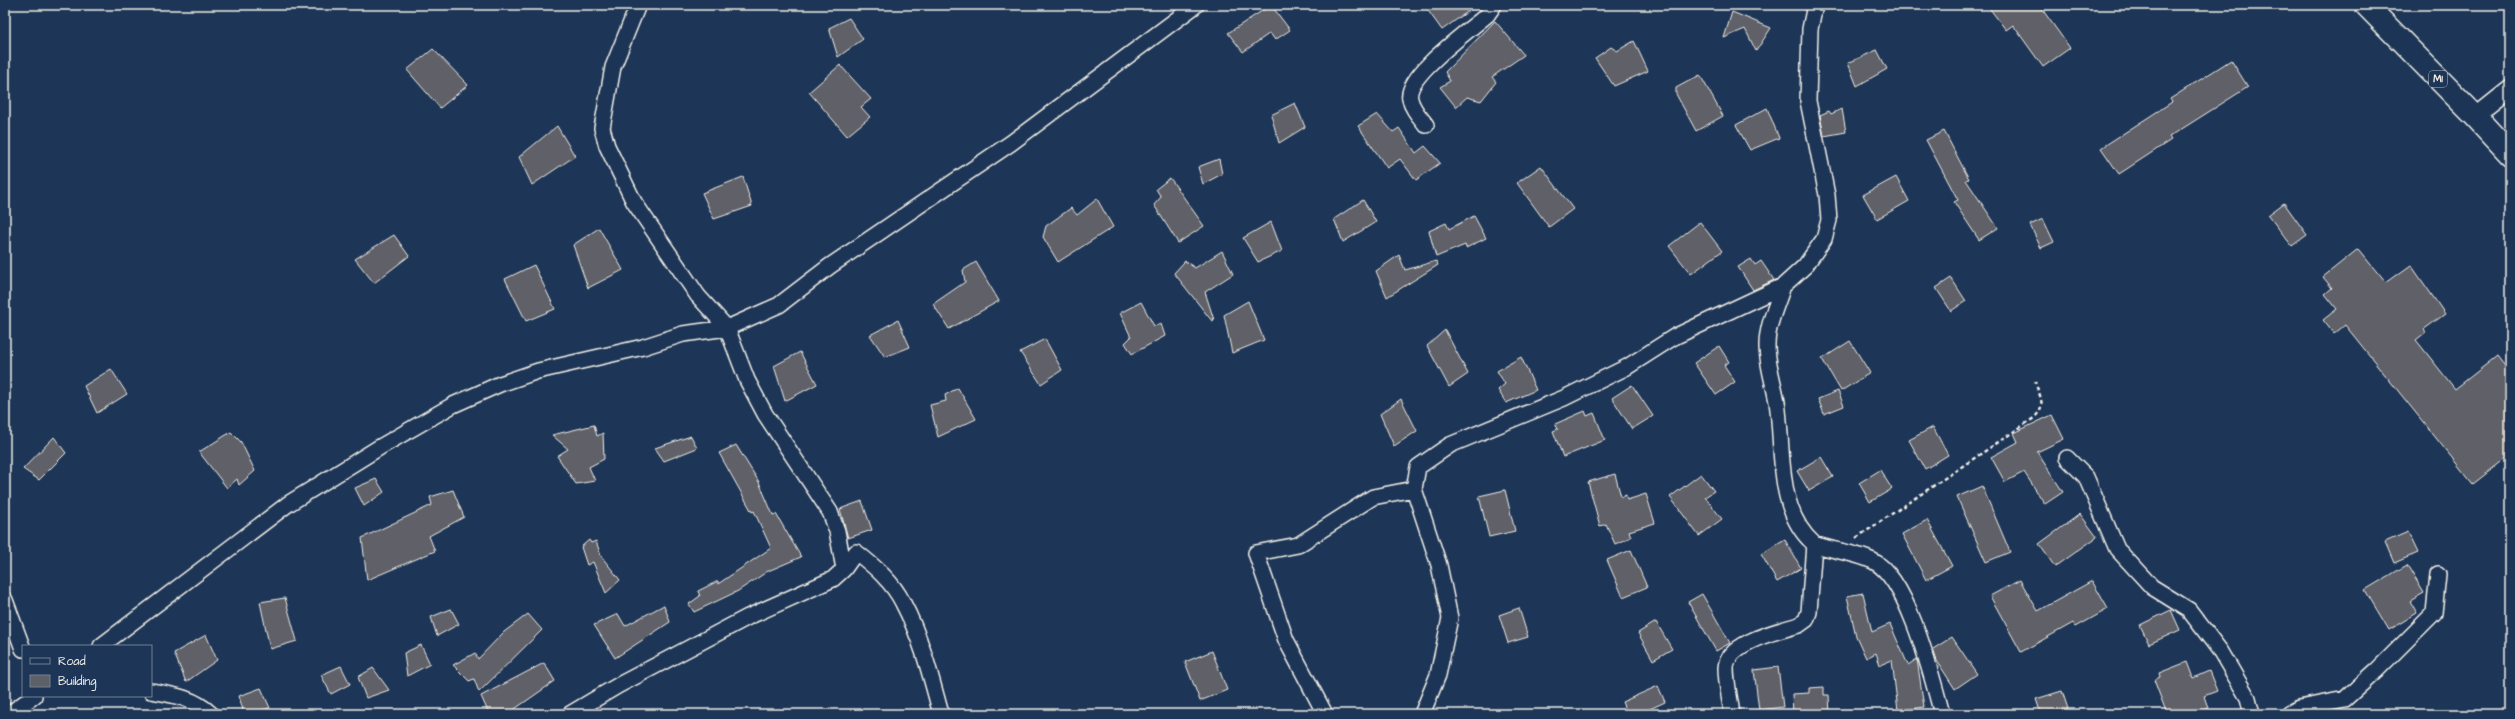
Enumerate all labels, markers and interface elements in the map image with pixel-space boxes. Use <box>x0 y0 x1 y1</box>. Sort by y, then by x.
road number: M1 <box>2429 71 2447 87</box>
legend <box>22 645 152 697</box>
text: Road <box>58 653 86 670</box>
text: Building <box>58 673 96 691</box>

